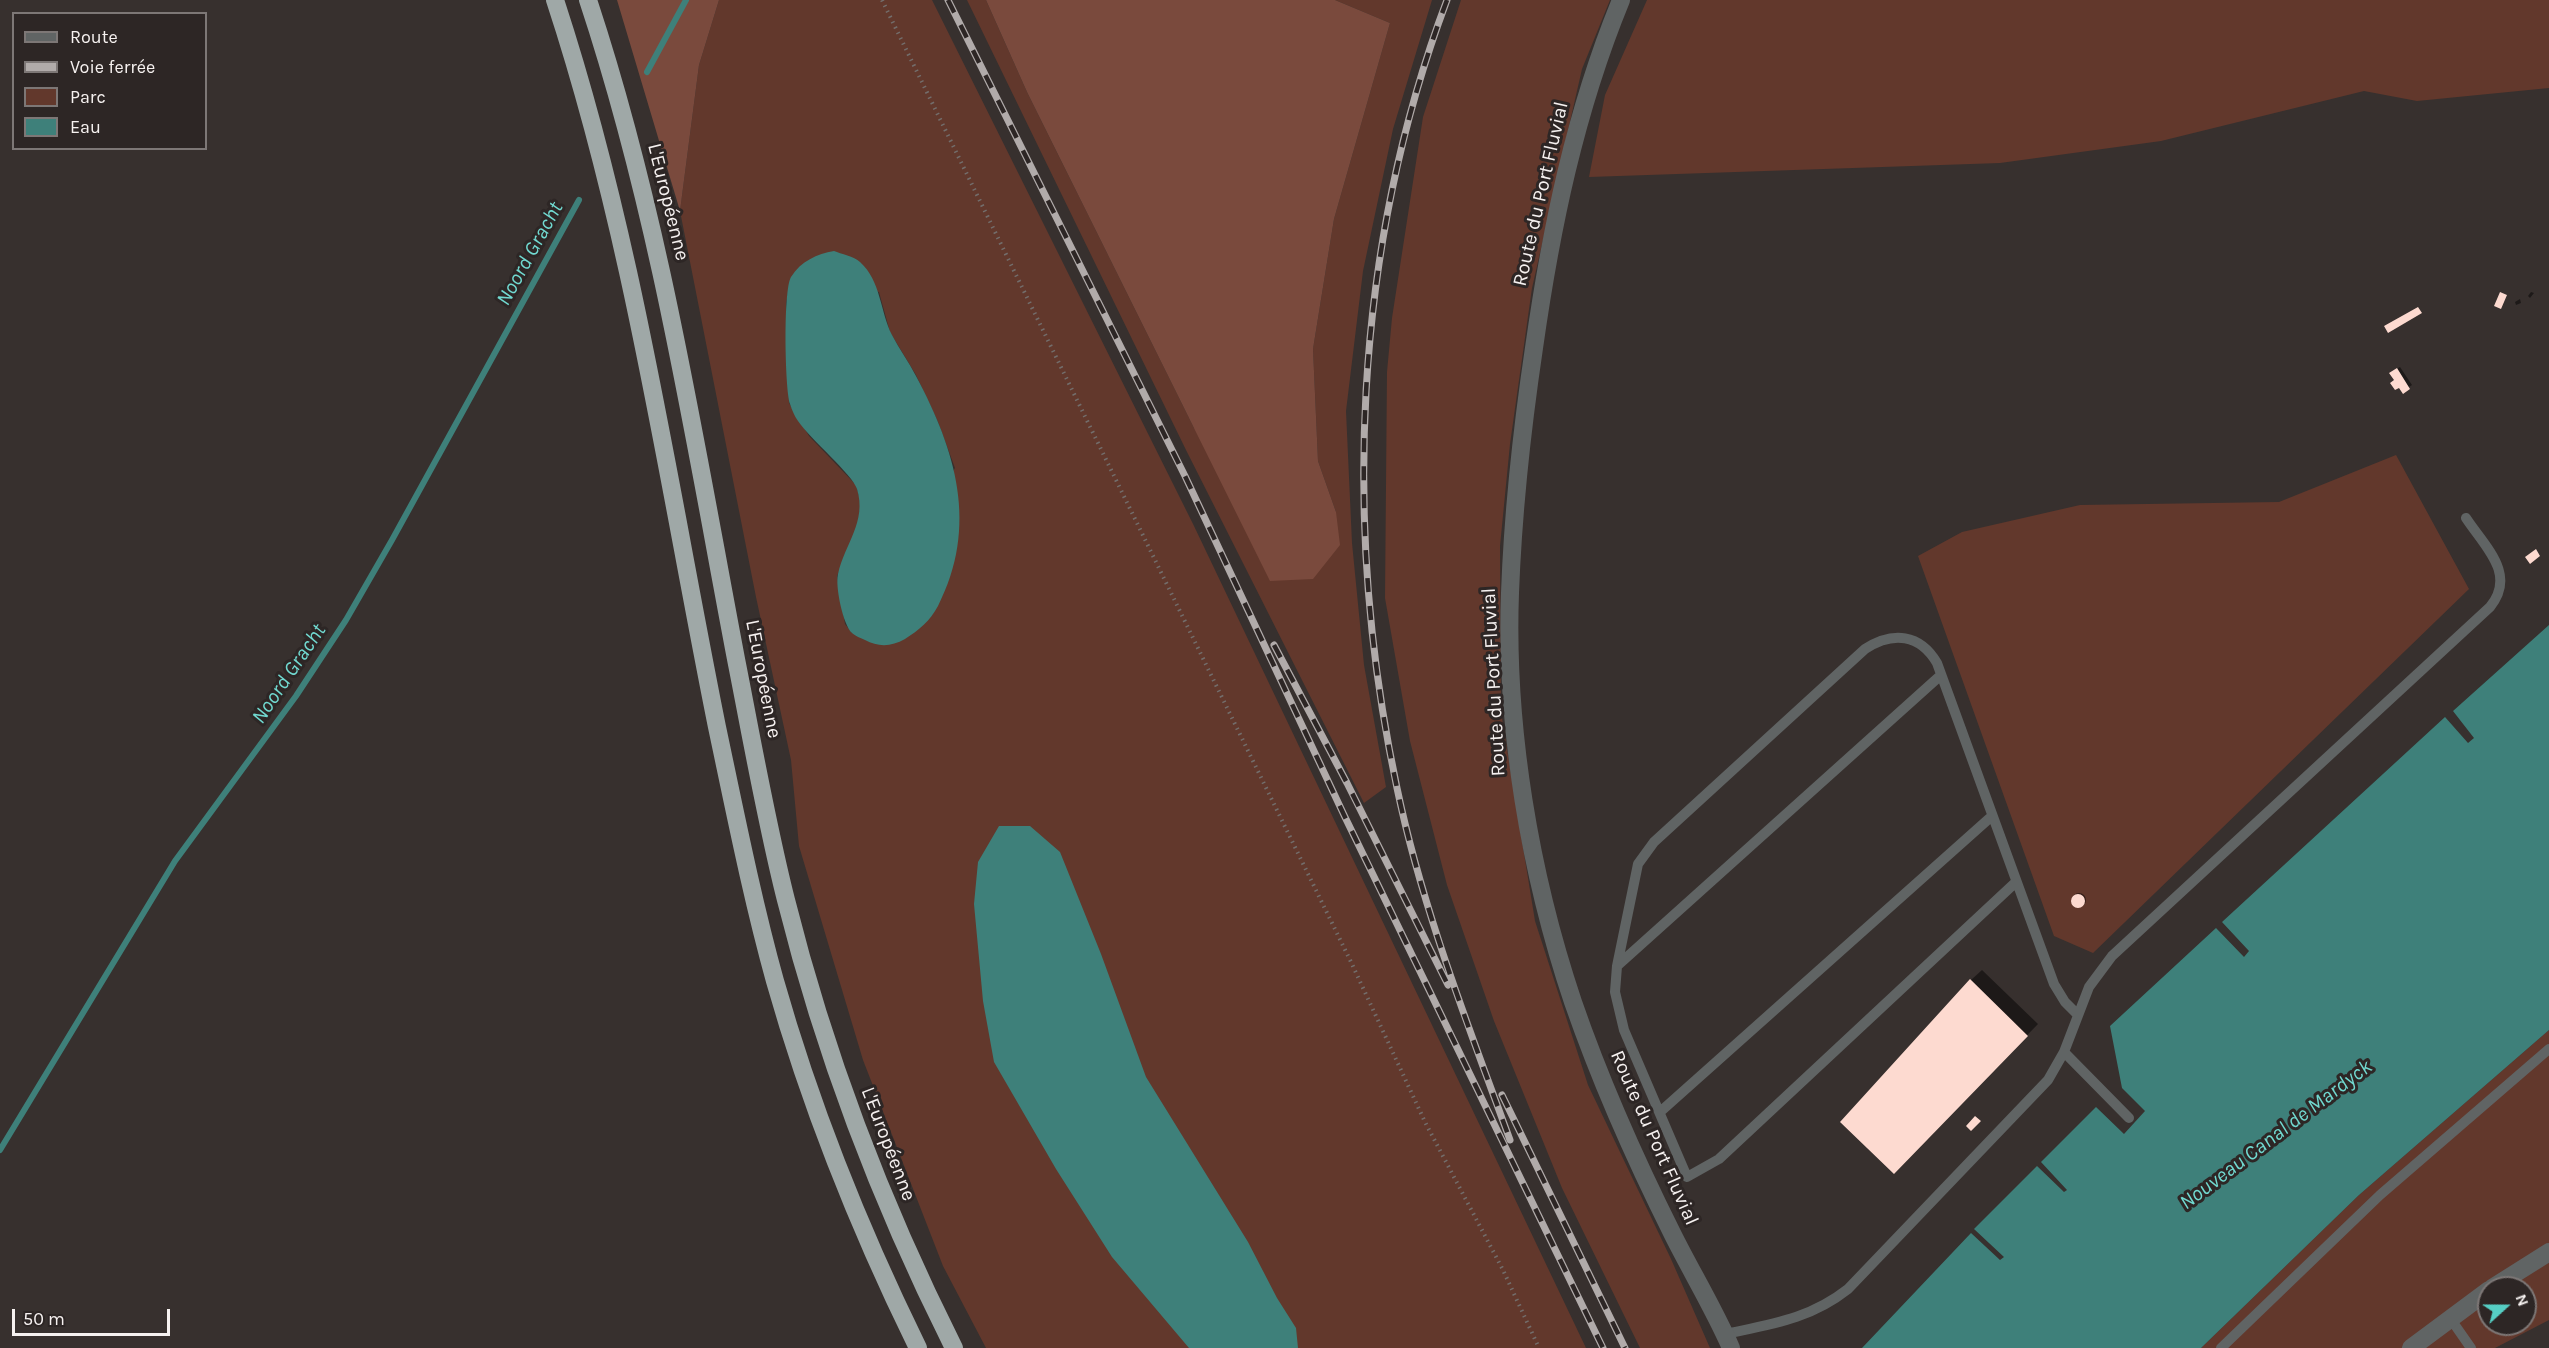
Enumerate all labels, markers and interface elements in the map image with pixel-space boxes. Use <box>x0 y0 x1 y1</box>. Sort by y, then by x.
legend <box>12 12 207 150</box>
text: Route <box>70 26 118 48</box>
text: Voie ferrée <box>70 56 155 78</box>
text: Parc <box>70 86 106 108</box>
street label: Route du Port Fluvial <box>1508 99 1574 289</box>
text: Eau <box>70 116 101 138</box>
street label: L'Européenne <box>642 141 694 263</box>
water label: Noord Gracht <box>491 198 569 310</box>
street label: Route du Port Fluvial <box>1477 587 1511 777</box>
street label: L'Européenne <box>740 618 786 740</box>
water label: Noord Gracht <box>246 619 332 729</box>
street label: Route du Port Fluvial <box>1605 1047 1703 1229</box>
water label: Nouveau Canal de Mardyck <box>2175 1054 2377 1216</box>
street label: L'Européenne <box>855 1084 921 1204</box>
north arrow <box>2477 1276 2537 1336</box>
text: N <box>2511 1291 2533 1309</box>
scale bar <box>15 1297 172 1335</box>
text: 50 m <box>23 1308 65 1330</box>

